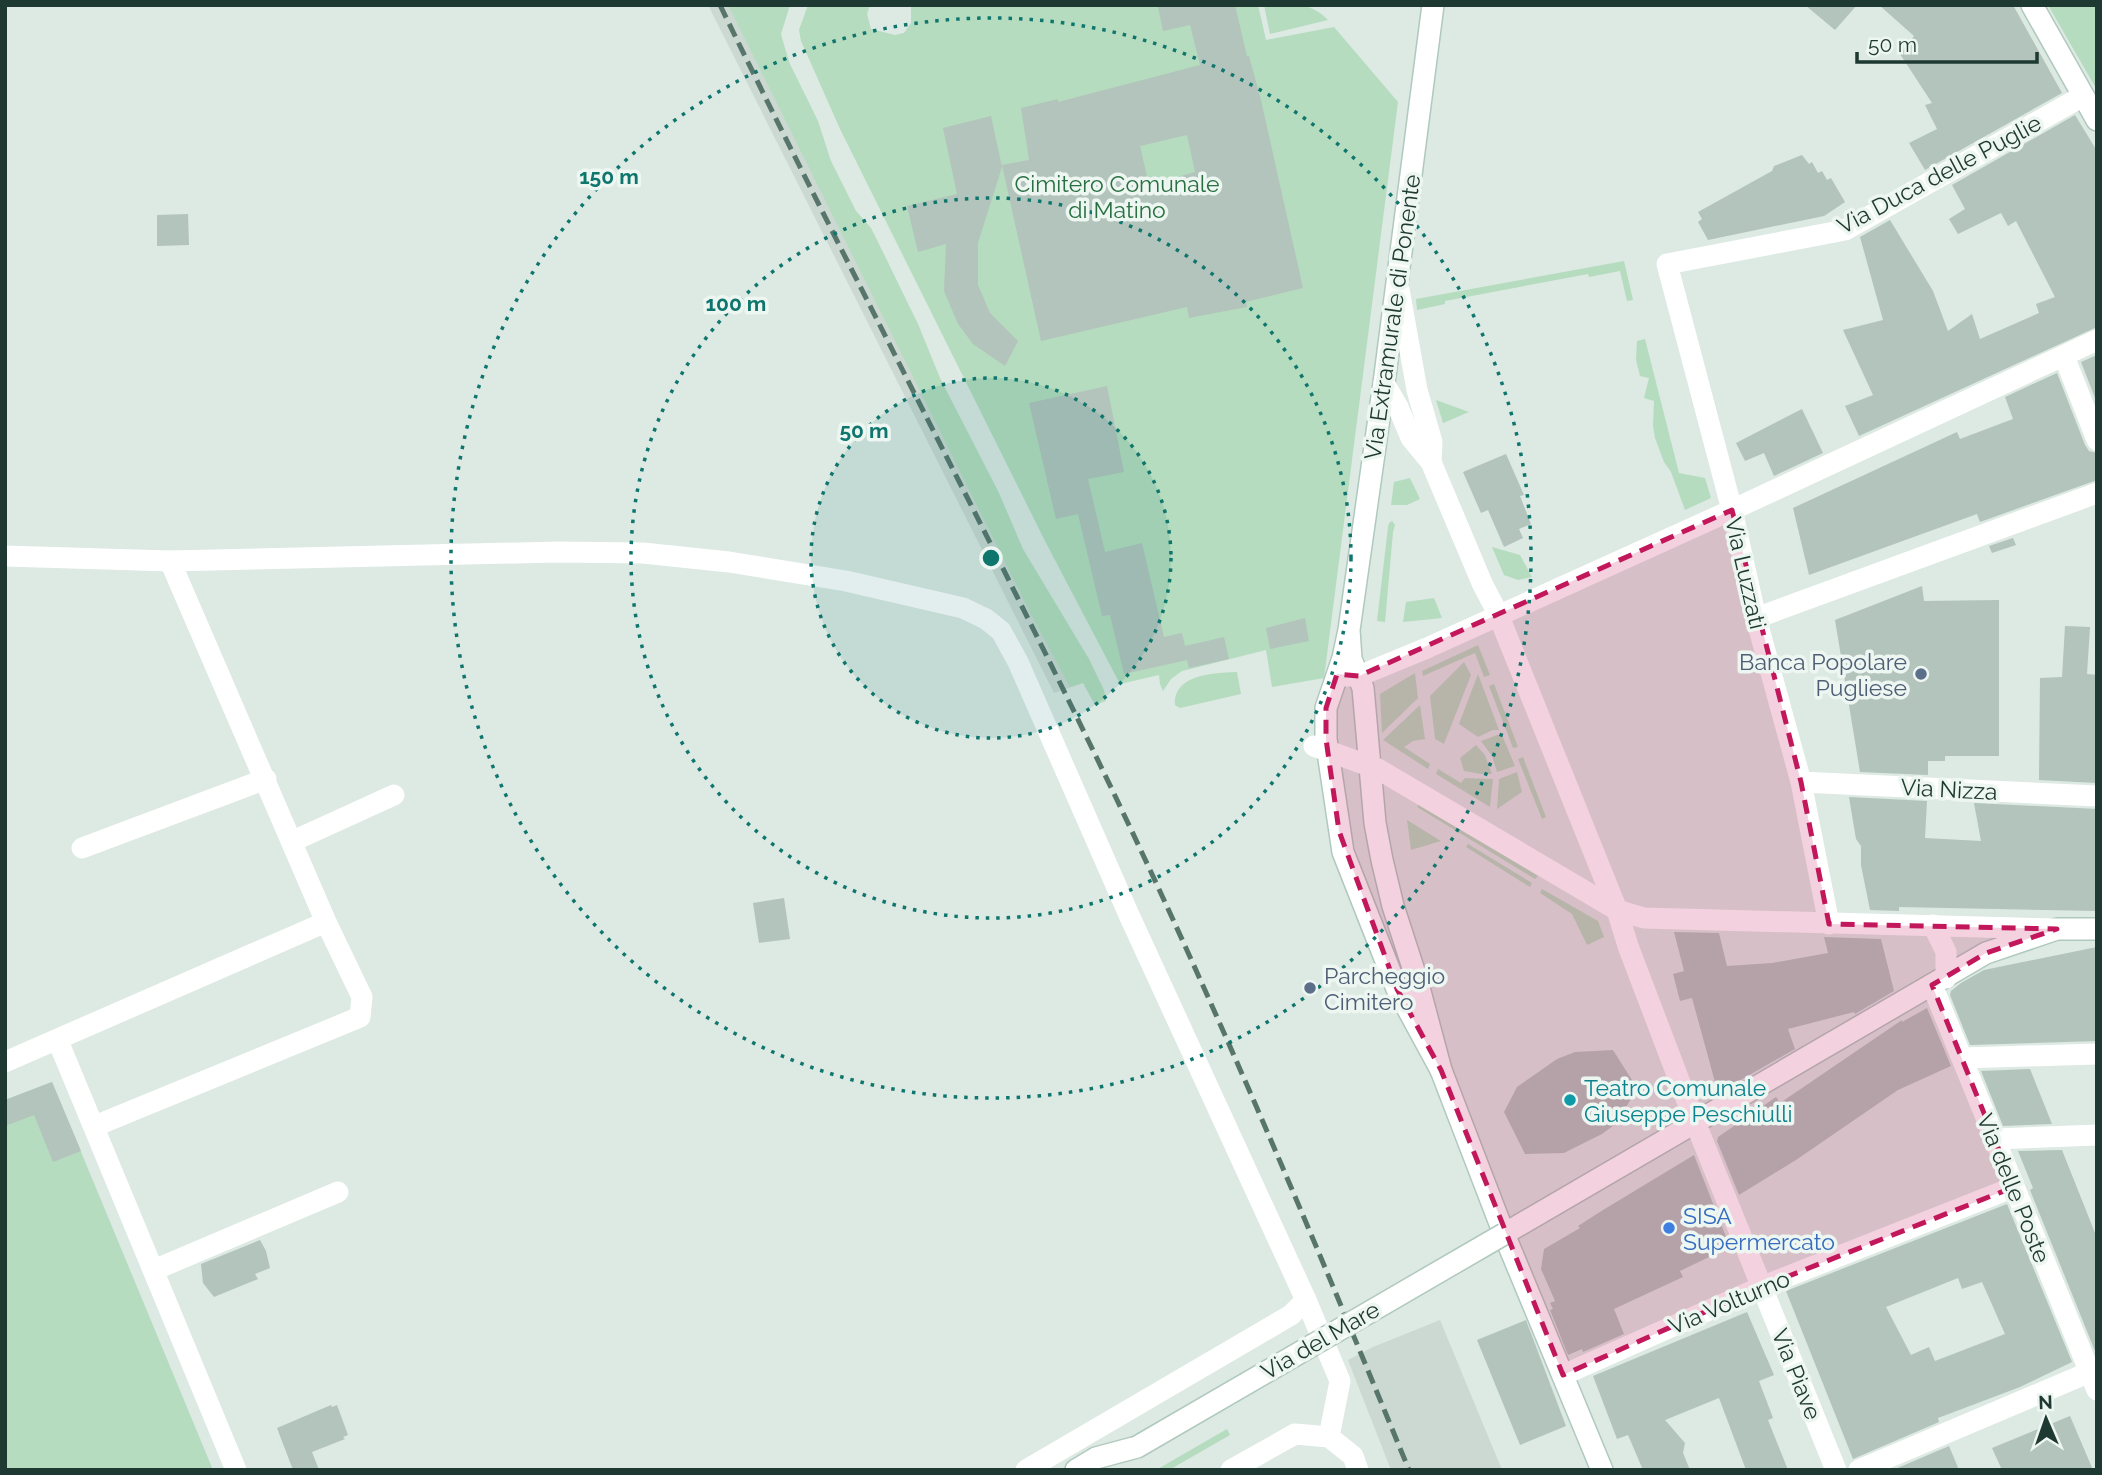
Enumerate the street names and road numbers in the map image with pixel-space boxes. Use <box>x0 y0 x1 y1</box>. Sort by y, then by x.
street label: Via Duca delle Puglie <box>1833 109 2045 239</box>
street label: Via Extramurale di Ponente <box>1359 172 1425 462</box>
street label: Via Luzzati <box>1720 514 1772 632</box>
street label: Via Nizza <box>1900 773 1998 805</box>
street label: Via delle Poste <box>1972 1109 2056 1267</box>
street label: Via Volturno <box>1664 1264 1794 1340</box>
street label: Via del Mare <box>1256 1295 1384 1385</box>
street label: Via Piave <box>1767 1324 1827 1424</box>

